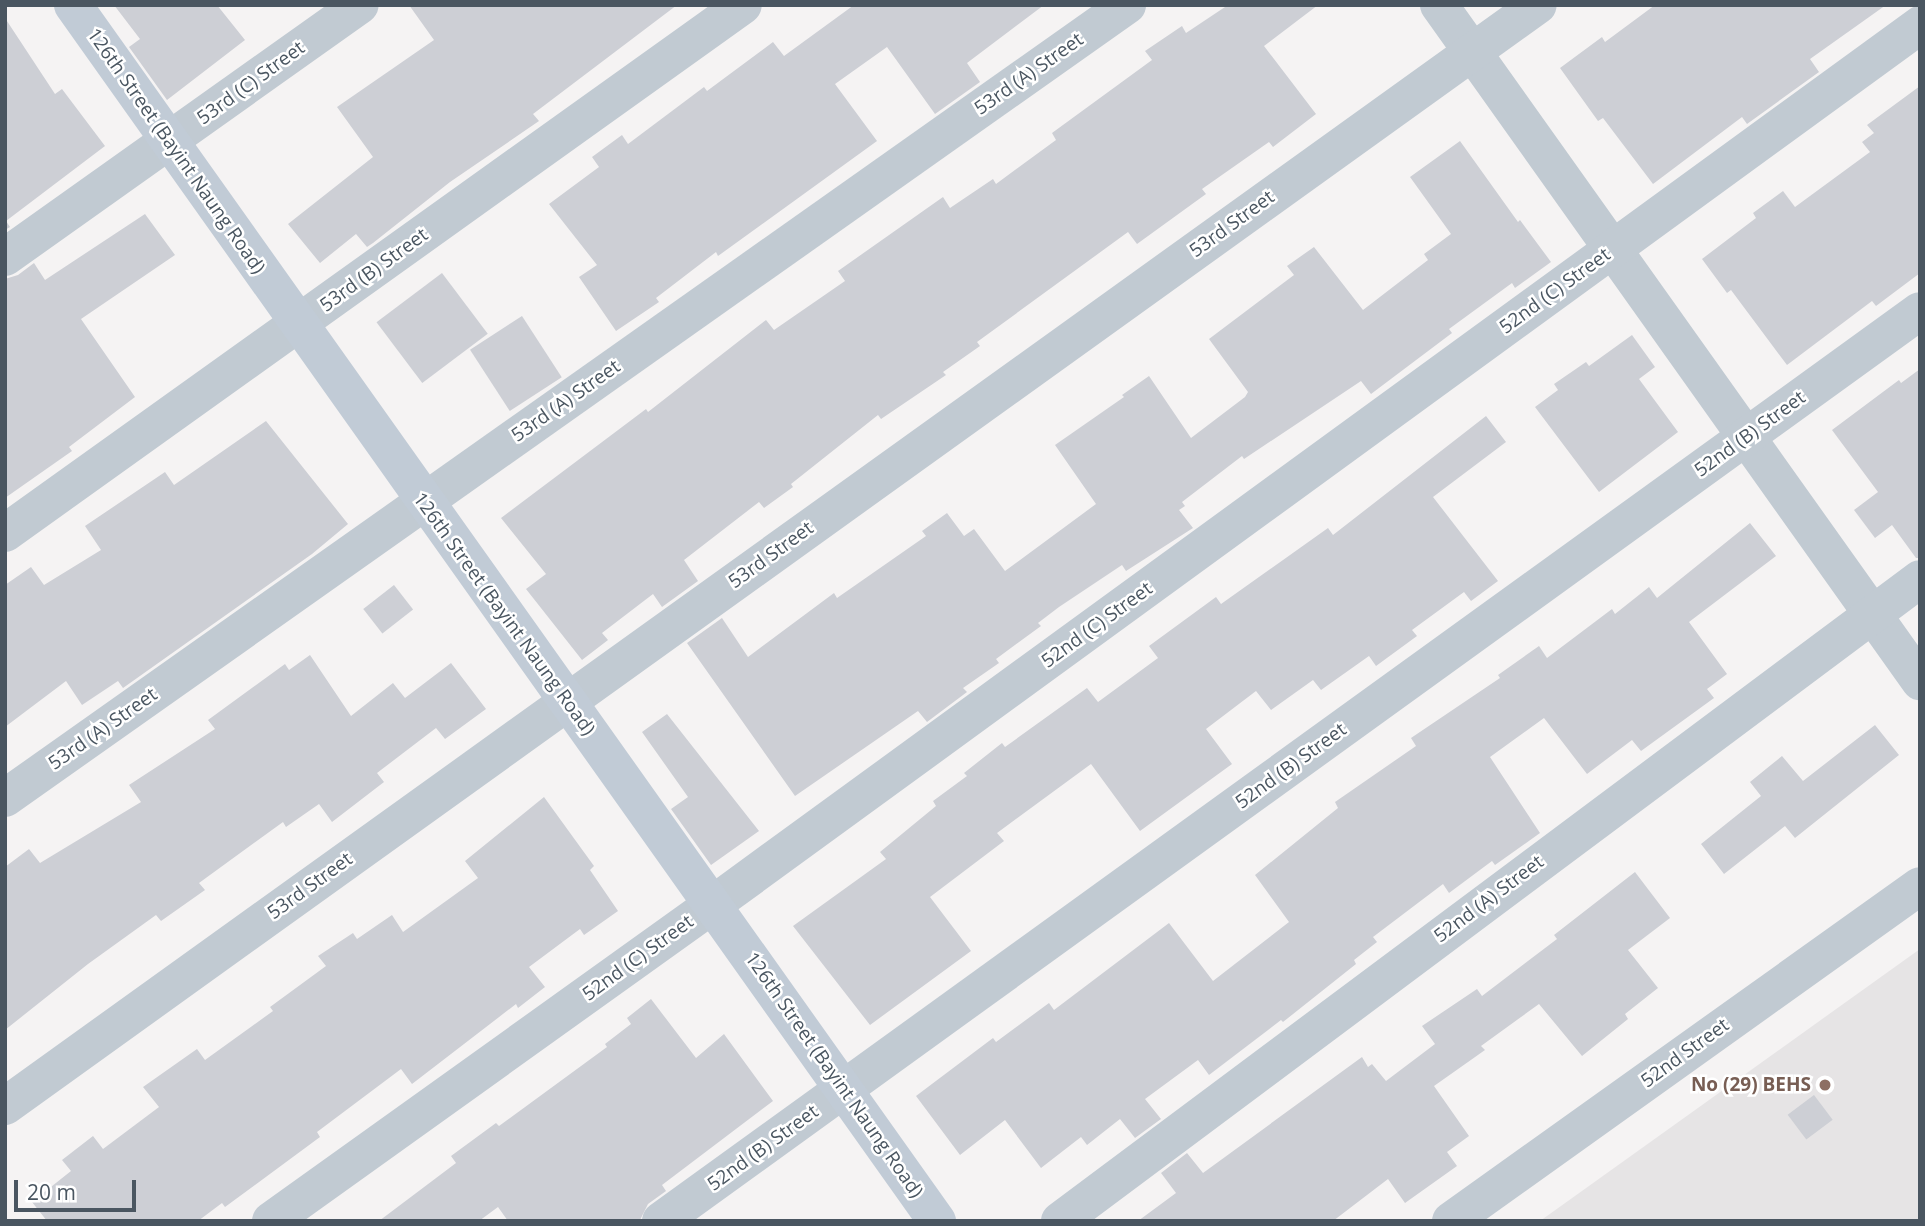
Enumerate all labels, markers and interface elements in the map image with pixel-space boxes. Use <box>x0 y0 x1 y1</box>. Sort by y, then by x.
street label: 126th Street (Bayint Naung Road) <box>82 24 270 278</box>
street label: 53rd (A) Street <box>970 28 1088 120</box>
street label: 53rd (C) Street <box>193 36 309 130</box>
street label: 53rd Street <box>1185 186 1279 262</box>
street label: 53rd (B) Street <box>316 223 432 317</box>
street label: 52nd (C) Street <box>1495 243 1615 339</box>
street label: 53rd (A) Street <box>507 355 625 447</box>
street label: 52nd (B) Street <box>1690 386 1810 482</box>
street label: 126th Street (Bayint Naung Road) <box>408 488 600 740</box>
street label: 53rd Street <box>724 517 818 593</box>
street label: 52nd (C) Street <box>1037 577 1157 673</box>
street label: 53rd (A) Street <box>44 683 162 775</box>
street label: 52nd (B) Street <box>1231 718 1351 814</box>
street label: 53rd Street <box>263 848 357 924</box>
street label: 52nd (A) Street <box>1430 850 1548 948</box>
street label: 52nd (C) Street <box>578 910 698 1006</box>
street label: 126th Street (Bayint Naung Road) <box>740 948 928 1202</box>
street label: 52nd Street <box>1637 1014 1733 1092</box>
place label: No (29) BEHS <box>1691 1074 1811 1096</box>
marker: No (29) BEHS <box>1817 1077 1833 1093</box>
street label: 52nd (B) Street <box>703 1100 823 1196</box>
scale bar <box>18 1166 140 1210</box>
text: 20 m <box>27 1178 76 1206</box>

